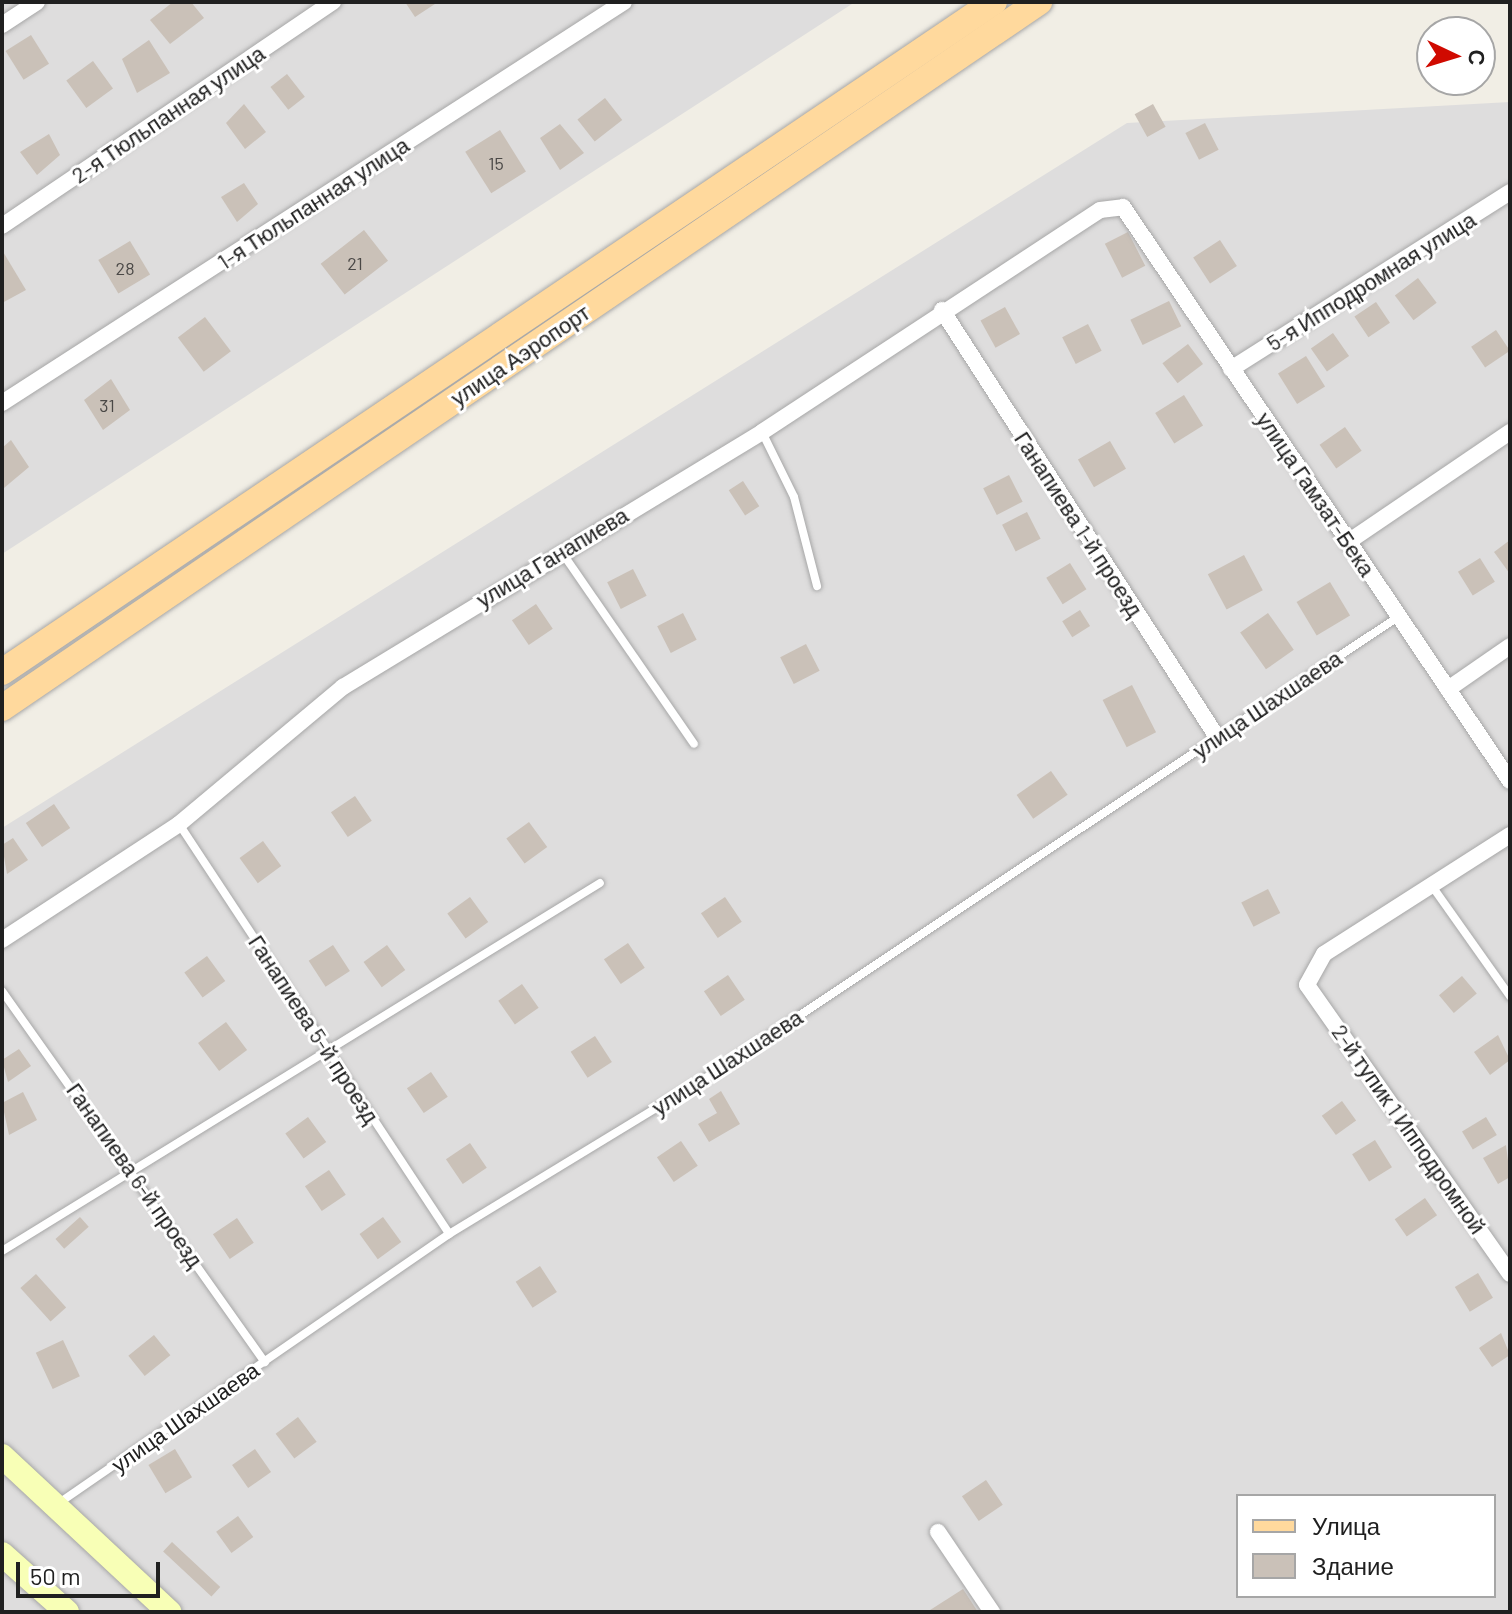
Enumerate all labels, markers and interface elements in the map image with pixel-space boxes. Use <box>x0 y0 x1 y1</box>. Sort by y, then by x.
north arrow <box>1416 16 1496 96</box>
street label: 2-я Тюльпанная улица <box>67 40 269 188</box>
text: С <box>1464 49 1491 66</box>
street label: 1-я Тюльпанная улица <box>212 131 414 275</box>
house number: 15 <box>488 152 504 174</box>
street label: 5-я Ипподромная улица <box>1262 206 1480 356</box>
house number: 21 <box>347 252 363 274</box>
house number: 28 <box>115 257 135 279</box>
street label: улица Аэропорт <box>446 299 594 411</box>
house number: 31 <box>99 394 115 416</box>
street label: улица Гамзат-Бека <box>1251 407 1381 581</box>
street label: Ганапиева 1-й проезд <box>1009 426 1149 622</box>
street label: улица Ганапиева <box>471 501 633 613</box>
street label: улица Шахшаева <box>1187 644 1347 764</box>
street label: Ганапиева 5-й проезд <box>243 930 385 1128</box>
street label: улица Шахшаева <box>647 1004 807 1120</box>
street label: 2-й тупик 1 Ипподромной <box>1327 1019 1491 1239</box>
street label: Ганапиева 6-й проезд <box>61 1078 209 1272</box>
street label: улица Шахшаева <box>106 1356 264 1478</box>
legend <box>1236 1494 1496 1598</box>
text: Улица <box>1312 1511 1380 1540</box>
scale bar <box>20 1546 164 1596</box>
text: Здание <box>1312 1551 1394 1580</box>
text: 50 m <box>30 1561 81 1590</box>

